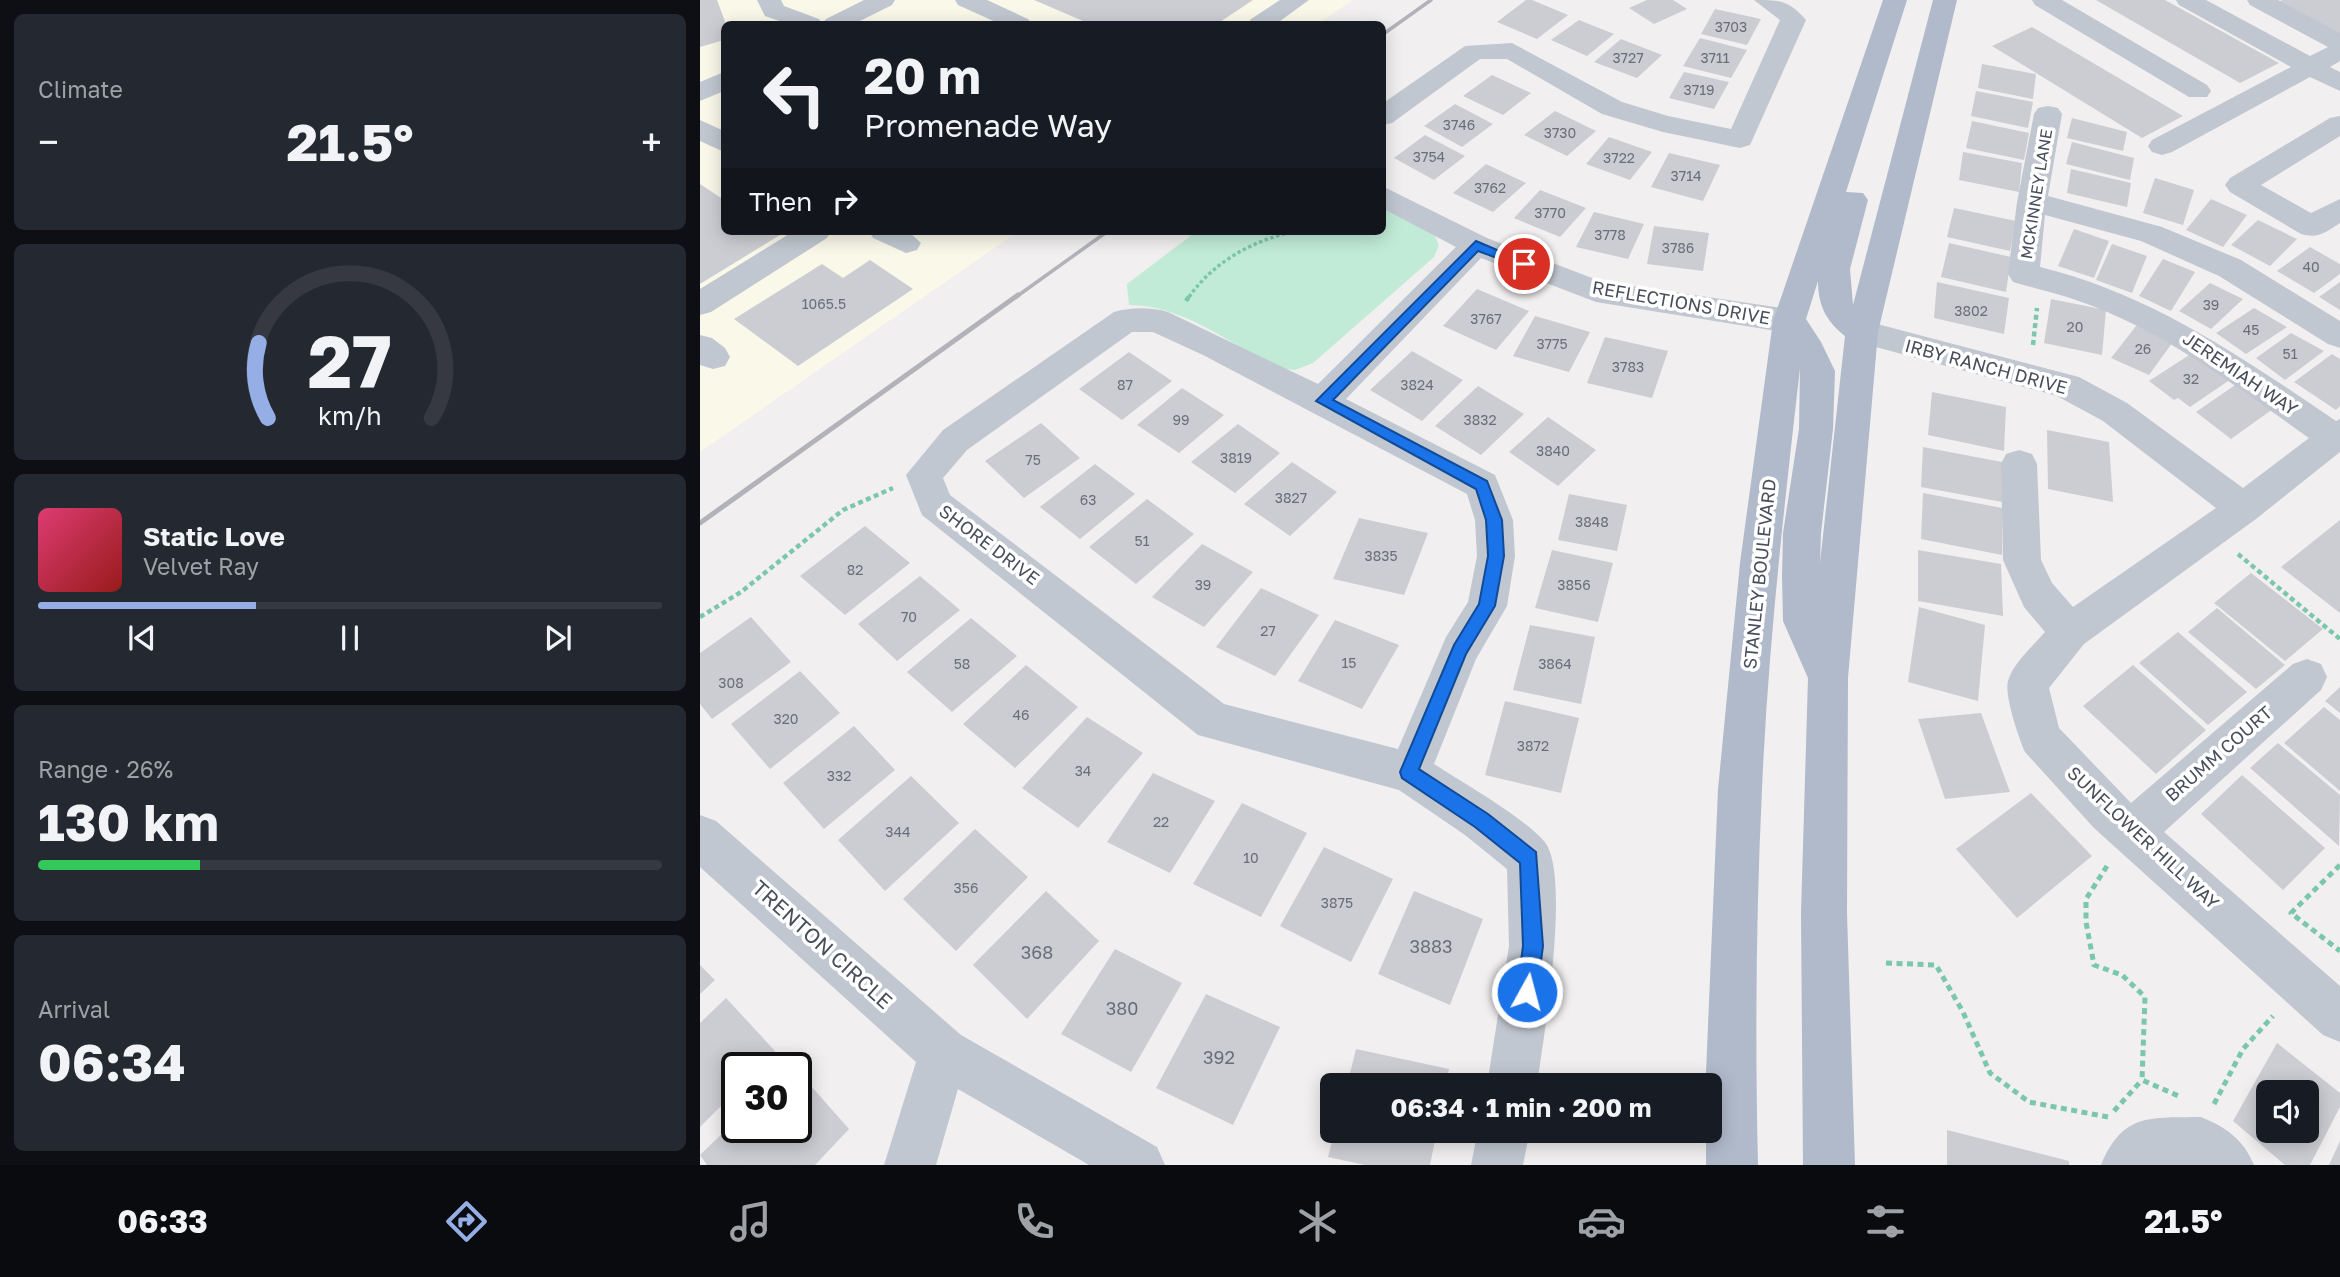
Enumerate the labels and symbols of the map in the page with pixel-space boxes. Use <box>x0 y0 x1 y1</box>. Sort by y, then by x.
house number: 3703 <box>1715 18 1747 35</box>
house number: 3727 <box>1612 49 1644 66</box>
house number: 3711 <box>1700 49 1730 66</box>
house number: 3719 <box>1684 81 1714 98</box>
house number: 3746 <box>1443 116 1475 133</box>
house number: 3730 <box>1544 124 1576 141</box>
street label: MCKINNEY LANE <box>2016 128 2056 260</box>
house number: 3754 <box>1413 148 1445 165</box>
house number: 3722 <box>1603 149 1635 166</box>
house number: 3714 <box>1671 167 1701 184</box>
house number: 3762 <box>1474 179 1506 196</box>
house number: 3770 <box>1534 204 1566 221</box>
house number: 3778 <box>1594 226 1626 243</box>
pin <box>1494 234 1554 294</box>
house number: 3786 <box>1662 239 1694 256</box>
house number: 40 <box>2302 258 2320 275</box>
street label: REFLECTIONS DRIVE <box>1590 276 1772 329</box>
house number: 1065.5 <box>802 295 846 312</box>
house number: 39 <box>2203 296 2219 313</box>
house number: 3802 <box>1954 302 1988 319</box>
house number: 3767 <box>1470 310 1502 327</box>
house number: 20 <box>2067 318 2083 335</box>
house number: 45 <box>2243 321 2259 338</box>
street label: JEREMIAH WAY <box>2179 327 2302 420</box>
street label: IRBY RANCH DRIVE <box>1903 334 2070 398</box>
house number: 3775 <box>1536 335 1568 352</box>
house number: 26 <box>2135 340 2151 357</box>
house number: 51 <box>2283 345 2298 362</box>
house number: 3783 <box>1612 358 1644 375</box>
house number: 32 <box>2183 370 2199 387</box>
house number: 87 <box>1117 376 1133 393</box>
house number: 3824 <box>1400 376 1434 393</box>
house number: 99 <box>1173 411 1189 428</box>
house number: 3832 <box>1463 411 1497 428</box>
house number: 3840 <box>1536 442 1570 459</box>
house number: 3819 <box>1220 449 1252 466</box>
house number: 75 <box>1025 451 1041 468</box>
street label: STANLEY BOULEVARD <box>1738 478 1780 670</box>
house number: 3827 <box>1275 489 1307 506</box>
house number: 63 <box>1080 491 1096 508</box>
street label: SHORE DRIVE <box>935 499 1044 589</box>
house number: 3848 <box>1575 513 1609 530</box>
house number: 51 <box>1135 532 1150 549</box>
house number: 3835 <box>1364 547 1398 564</box>
house number: 82 <box>847 561 863 578</box>
house number: 39 <box>1195 576 1211 593</box>
house number: 3856 <box>1557 576 1591 593</box>
house number: 70 <box>901 608 917 625</box>
house number: 27 <box>1260 622 1276 639</box>
house number: 15 <box>1342 654 1356 671</box>
house number: 58 <box>954 655 970 672</box>
house number: 3864 <box>1538 655 1572 672</box>
house number: 308 <box>718 674 744 691</box>
street label: BRUMM COURT <box>2160 701 2276 806</box>
house number: 46 <box>1012 706 1030 723</box>
house number: 320 <box>774 710 799 727</box>
house number: 3872 <box>1517 737 1549 754</box>
street label: SUNFLOWER HILL WAY <box>2063 761 2224 914</box>
house number: 34 <box>1075 762 1091 779</box>
house number: 332 <box>827 767 851 784</box>
house number: 22 <box>1153 813 1169 830</box>
house number: 344 <box>885 823 911 840</box>
house number: 10 <box>1243 849 1259 866</box>
street label: TRENTON CIRCLE <box>747 874 898 1014</box>
house number: 356 <box>954 879 978 896</box>
house number: 3875 <box>1321 894 1353 911</box>
house number: 3883 <box>1409 935 1453 957</box>
house number: 368 <box>1021 941 1053 963</box>
position arrow <box>1490 955 1564 1029</box>
house number: 380 <box>1106 997 1138 1019</box>
house number: 392 <box>1203 1046 1235 1068</box>
speed limit sign: 30 <box>721 1052 812 1143</box>

